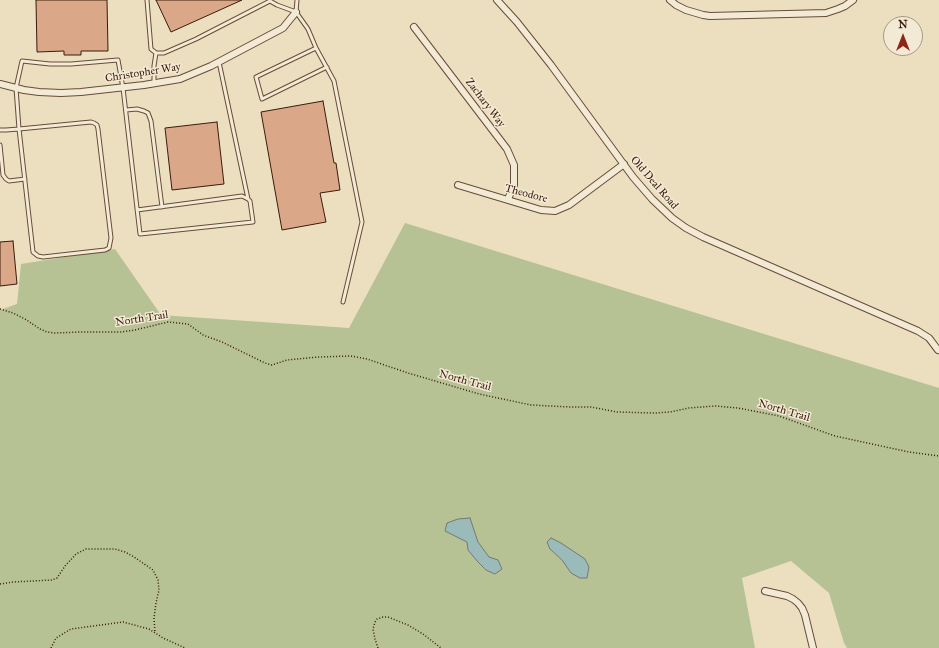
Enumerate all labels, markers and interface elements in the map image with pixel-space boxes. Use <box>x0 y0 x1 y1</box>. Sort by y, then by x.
north arrow <box>883 16 923 56</box>
text: N <box>898 18 908 31</box>
street label: Christopher Way <box>104 61 182 85</box>
street label: Zachary Way <box>462 76 508 130</box>
street label: Old Deal Road <box>627 154 681 212</box>
street label: Theodore <box>503 182 549 206</box>
street label: North Trail <box>115 308 169 330</box>
street label: North Trail <box>438 368 492 394</box>
street label: North Trail <box>757 397 811 425</box>

